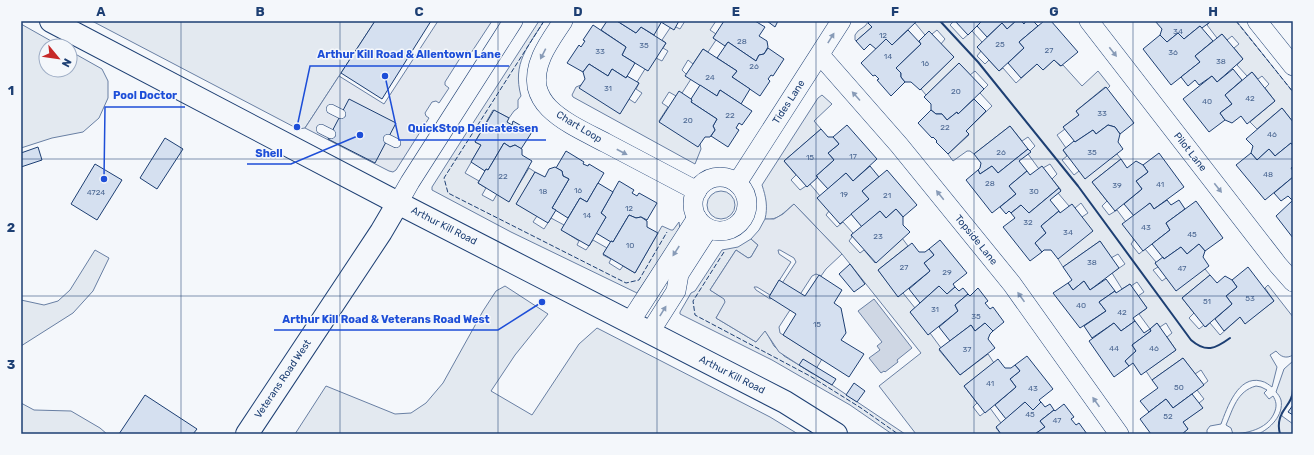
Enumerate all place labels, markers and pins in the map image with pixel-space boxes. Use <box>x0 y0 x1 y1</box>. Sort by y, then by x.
callout: Arthur Kill Road & Allentown Lane <box>310 43 509 66</box>
callout: Pool Doctor <box>105 84 185 107</box>
callout: QuickStop Delicatessen <box>399 117 546 140</box>
callout: Shell <box>247 141 291 164</box>
callout: Arthur Kill Road & Veterans Road West <box>274 307 498 330</box>

